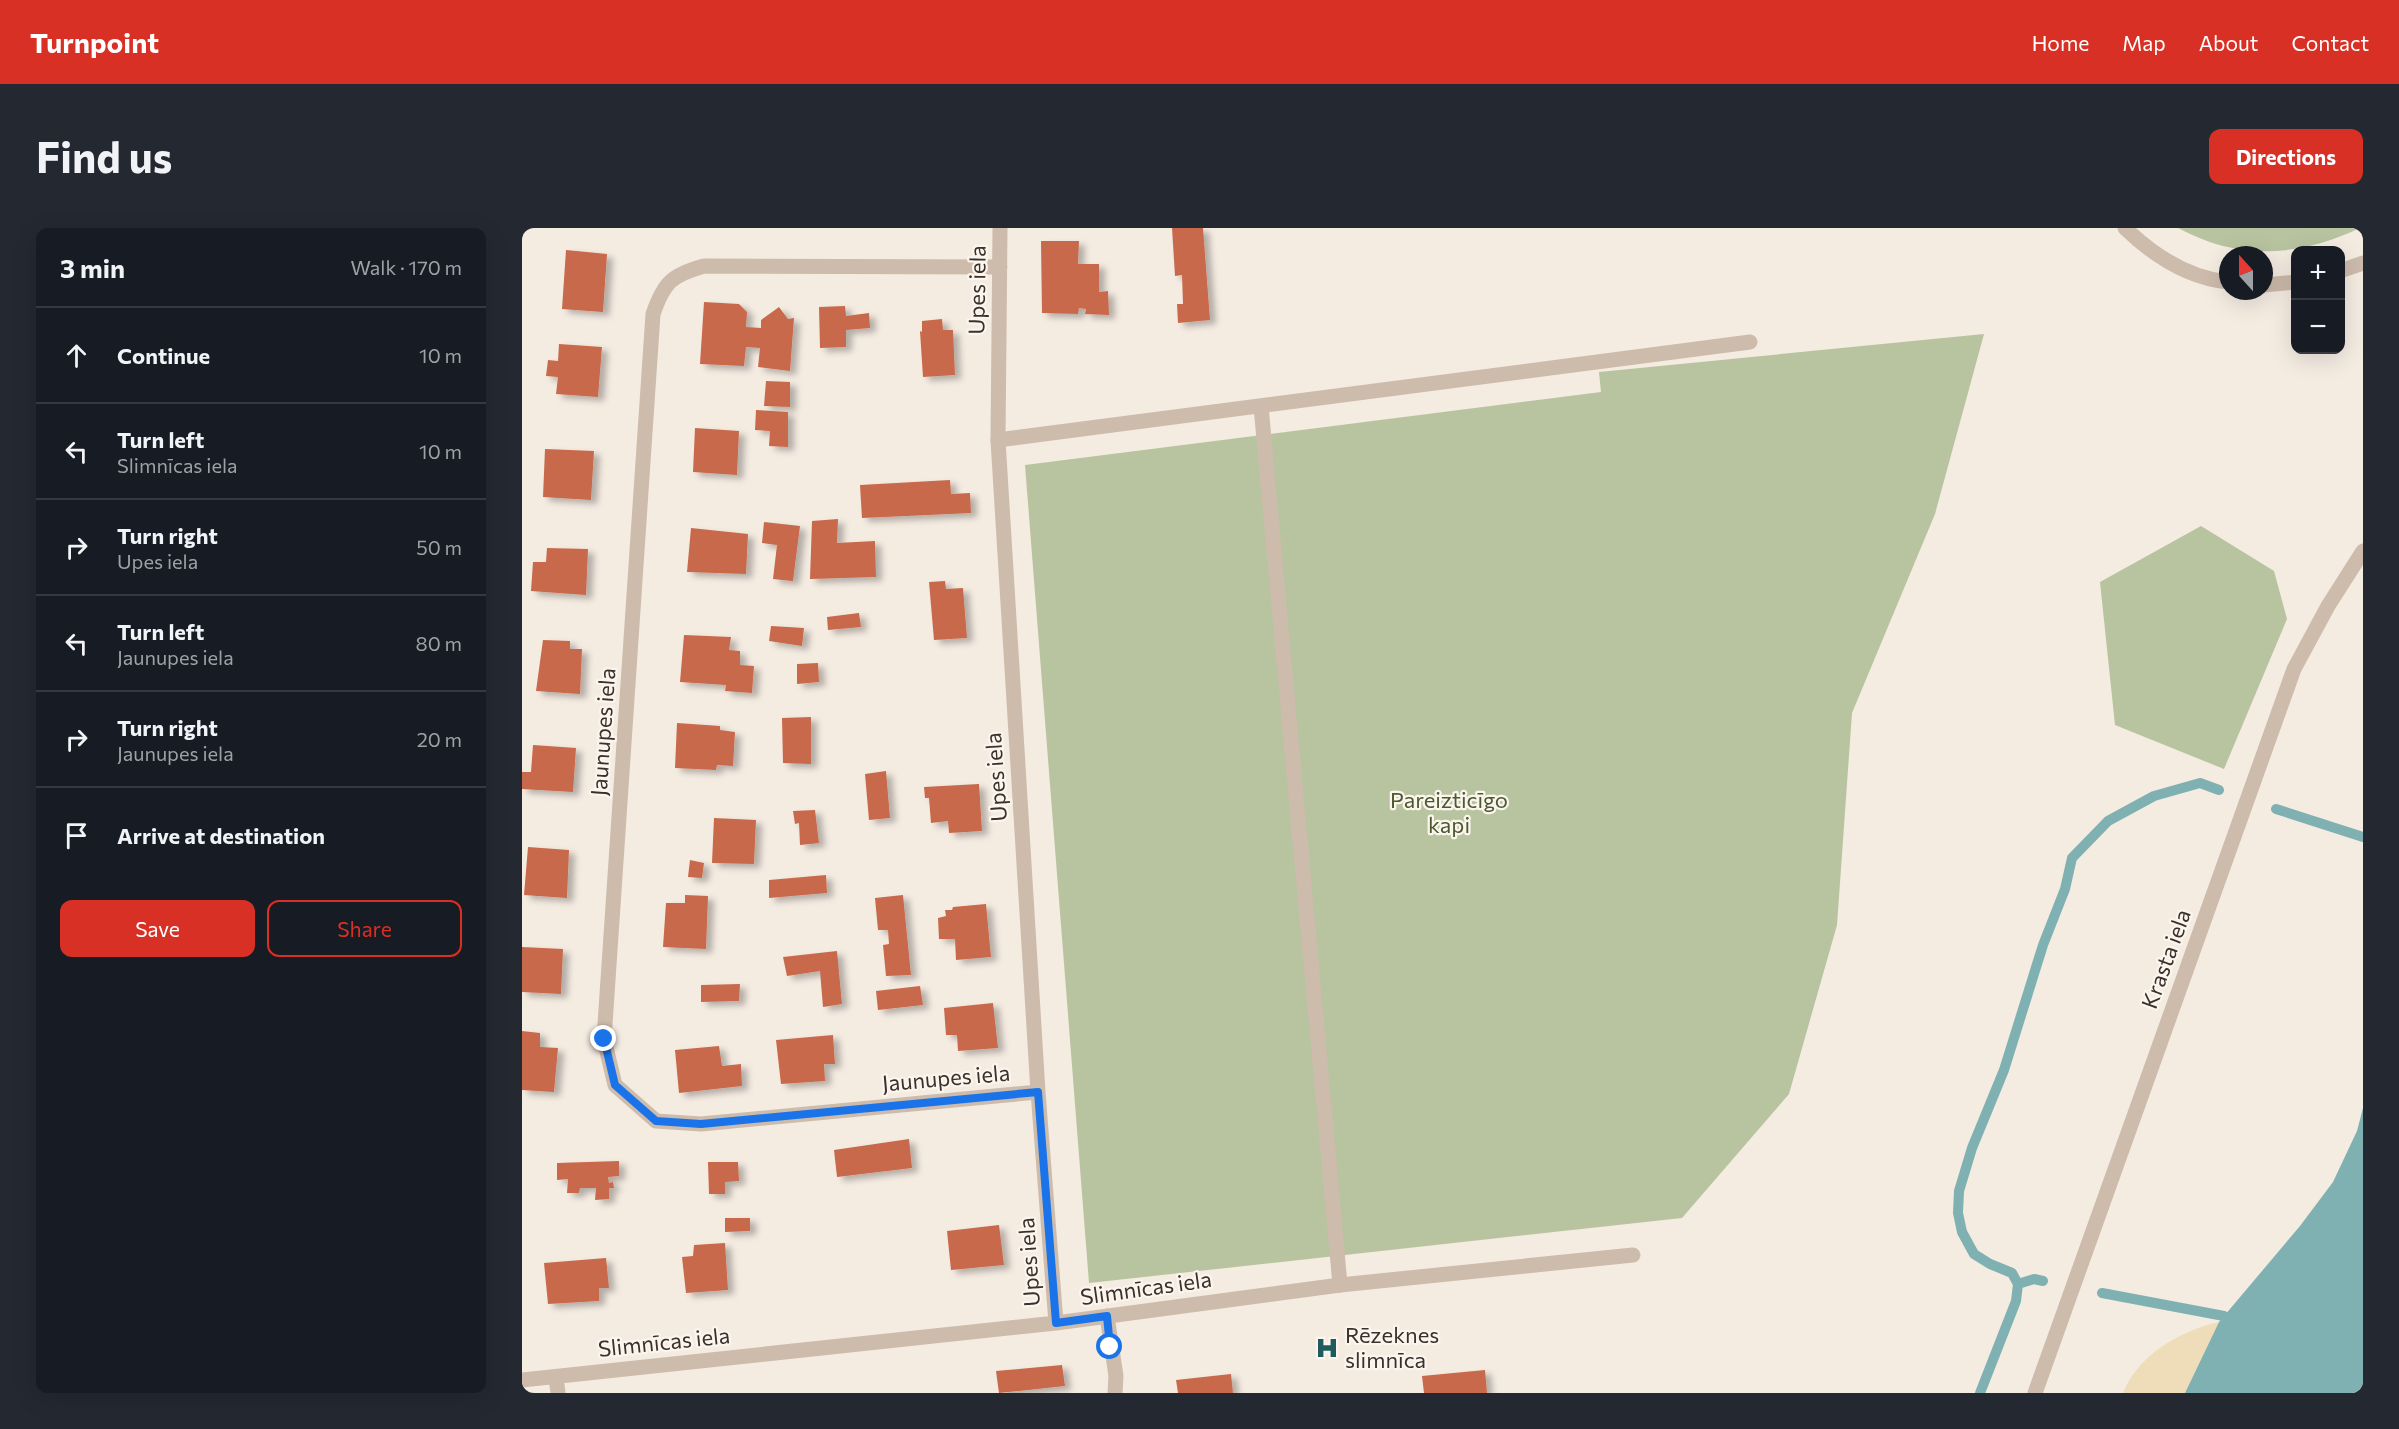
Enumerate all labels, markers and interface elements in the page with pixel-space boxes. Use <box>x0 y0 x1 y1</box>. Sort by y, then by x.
text: Turnpoint <box>30 25 159 59</box>
text: Home <box>2032 30 2089 55</box>
text: Map <box>2122 30 2166 55</box>
text: About <box>2199 30 2258 55</box>
text: Contact <box>2291 30 2369 55</box>
button: Directions <box>2209 129 2363 184</box>
text: Find us <box>36 130 172 182</box>
street label: Upes iela <box>962 245 991 335</box>
north arrow <box>2219 246 2273 300</box>
map controls <box>2291 246 2345 354</box>
button: + <box>2291 246 2345 300</box>
text: 3 min <box>60 252 125 283</box>
text: Walk · 170 m <box>351 255 462 279</box>
button: − <box>2291 300 2345 354</box>
icon: ahead <box>60 339 93 372</box>
text: Continue <box>117 342 210 369</box>
text: 10 m <box>419 343 462 367</box>
text: Turn left <box>117 426 204 453</box>
icon: left <box>60 435 93 468</box>
text: 10 m <box>419 439 462 463</box>
text: Slimnīcas iela <box>117 453 238 477</box>
text: Turn right <box>117 522 218 549</box>
icon: right <box>60 531 93 564</box>
text: 50 m <box>416 535 462 559</box>
text: Upes iela <box>117 549 198 573</box>
text: Turn left <box>117 618 204 645</box>
icon: left <box>60 627 93 660</box>
text: 80 m <box>416 631 462 655</box>
text: Jaunupes iela <box>117 645 234 669</box>
street label: Jaunupes iela <box>585 667 620 797</box>
text: Turn right <box>117 714 218 741</box>
icon: right <box>60 723 93 756</box>
text: 20 m <box>417 727 462 751</box>
street label: Upes iela <box>979 732 1012 823</box>
text: Jaunupes iela <box>117 741 234 765</box>
park label: Pareizticīgo kapi <box>1390 786 1508 838</box>
icon: arrive <box>60 819 93 852</box>
text: Arrive at destination <box>117 822 325 849</box>
button: Save <box>60 900 255 957</box>
button: Share <box>267 900 462 957</box>
street label: Krasta iela <box>2135 905 2196 1012</box>
route end <box>590 1025 616 1051</box>
street label: Jaunupes iela <box>881 1058 1011 1097</box>
street label: Upes iela <box>1012 1217 1045 1308</box>
street label: Slimnīcas iela <box>1078 1265 1213 1310</box>
street label: Slimnīcas iela <box>597 1321 731 1362</box>
place label: Rēzeknes slimnīca <box>1345 1321 1439 1373</box>
route start <box>1096 1333 1122 1359</box>
hospital icon: Rēzeknes slimnīca <box>1314 1335 1340 1361</box>

